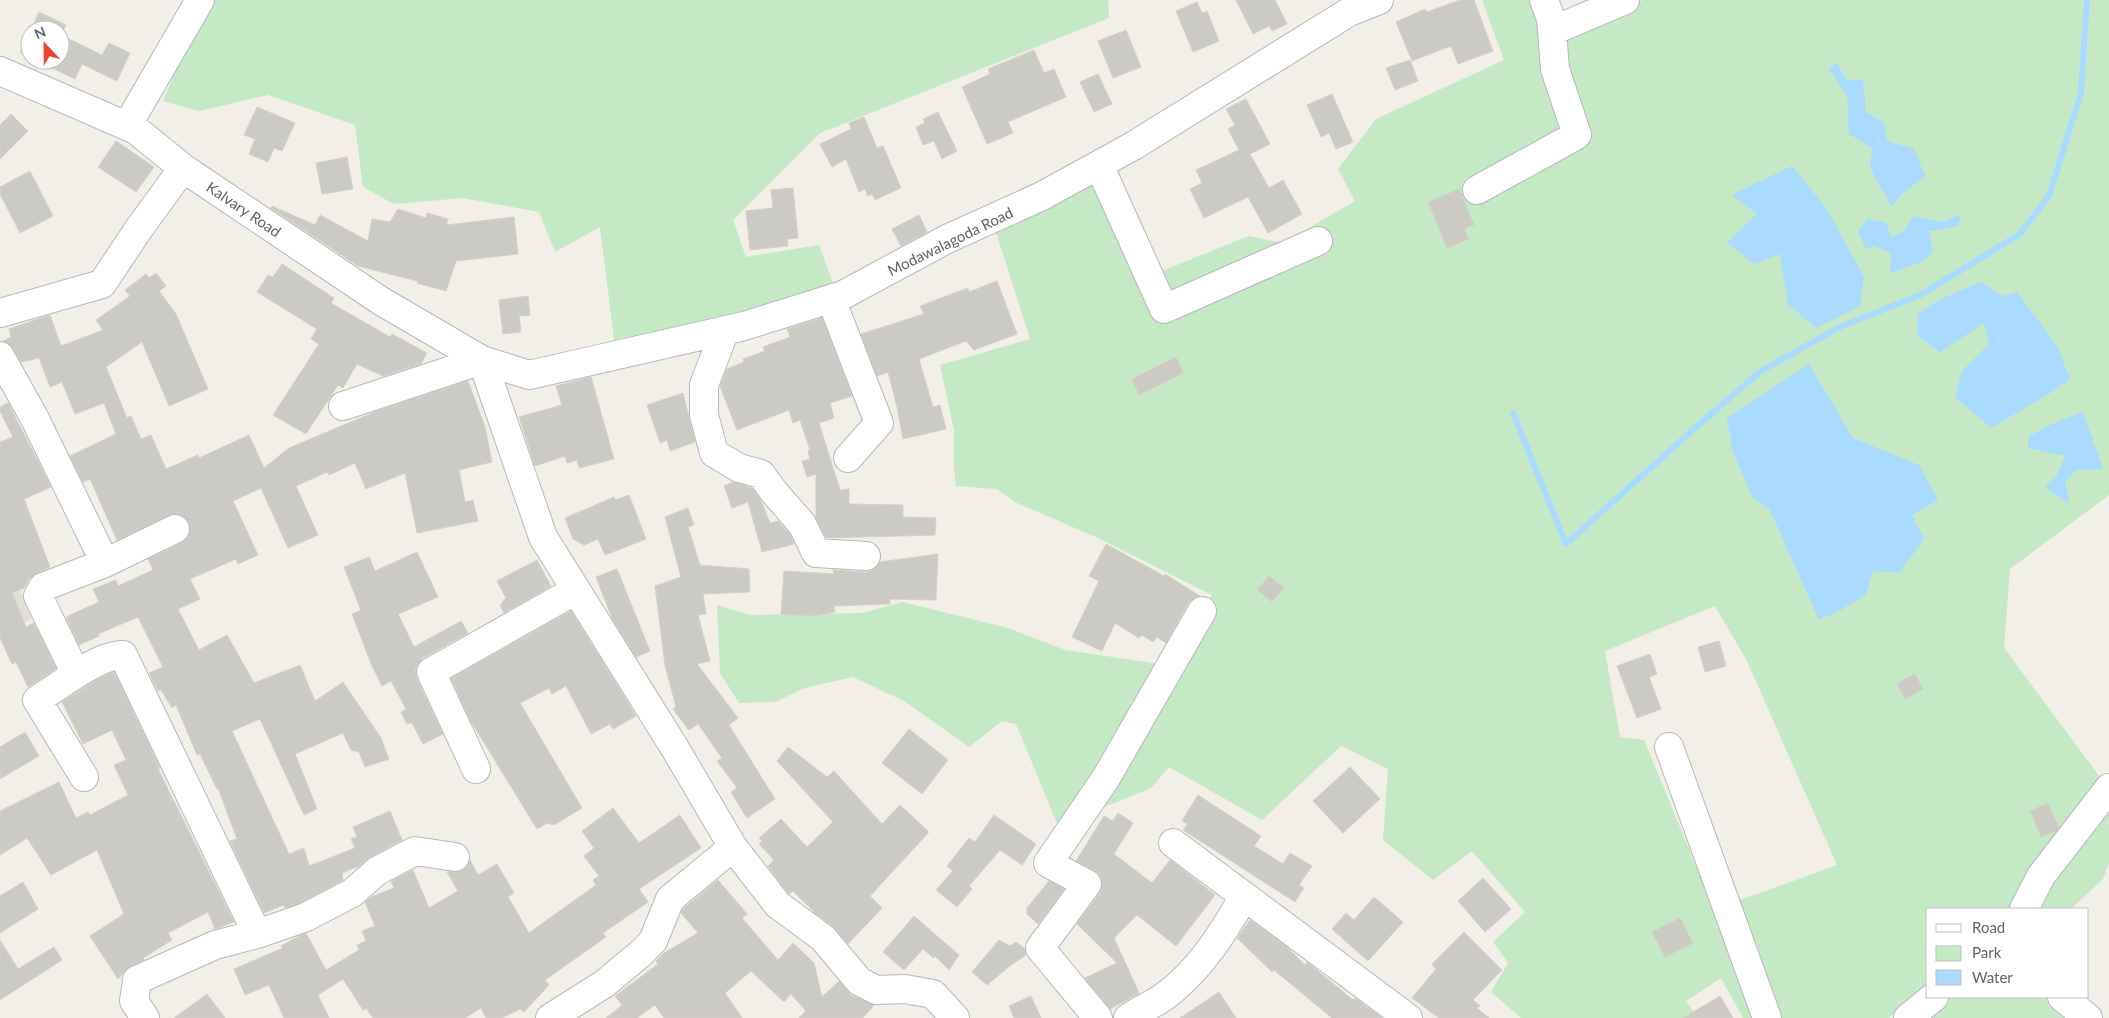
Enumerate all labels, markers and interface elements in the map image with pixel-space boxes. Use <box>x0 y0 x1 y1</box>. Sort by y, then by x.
north arrow <box>20 20 70 70</box>
text: N <box>32 23 48 42</box>
street label: Kalvary Road <box>203 178 285 240</box>
street label: Modawalagoda Road <box>884 203 1016 279</box>
legend <box>1926 908 2089 998</box>
text: Road <box>1972 918 2005 936</box>
text: Park <box>1972 943 2002 961</box>
text: Water <box>1972 968 2013 986</box>

